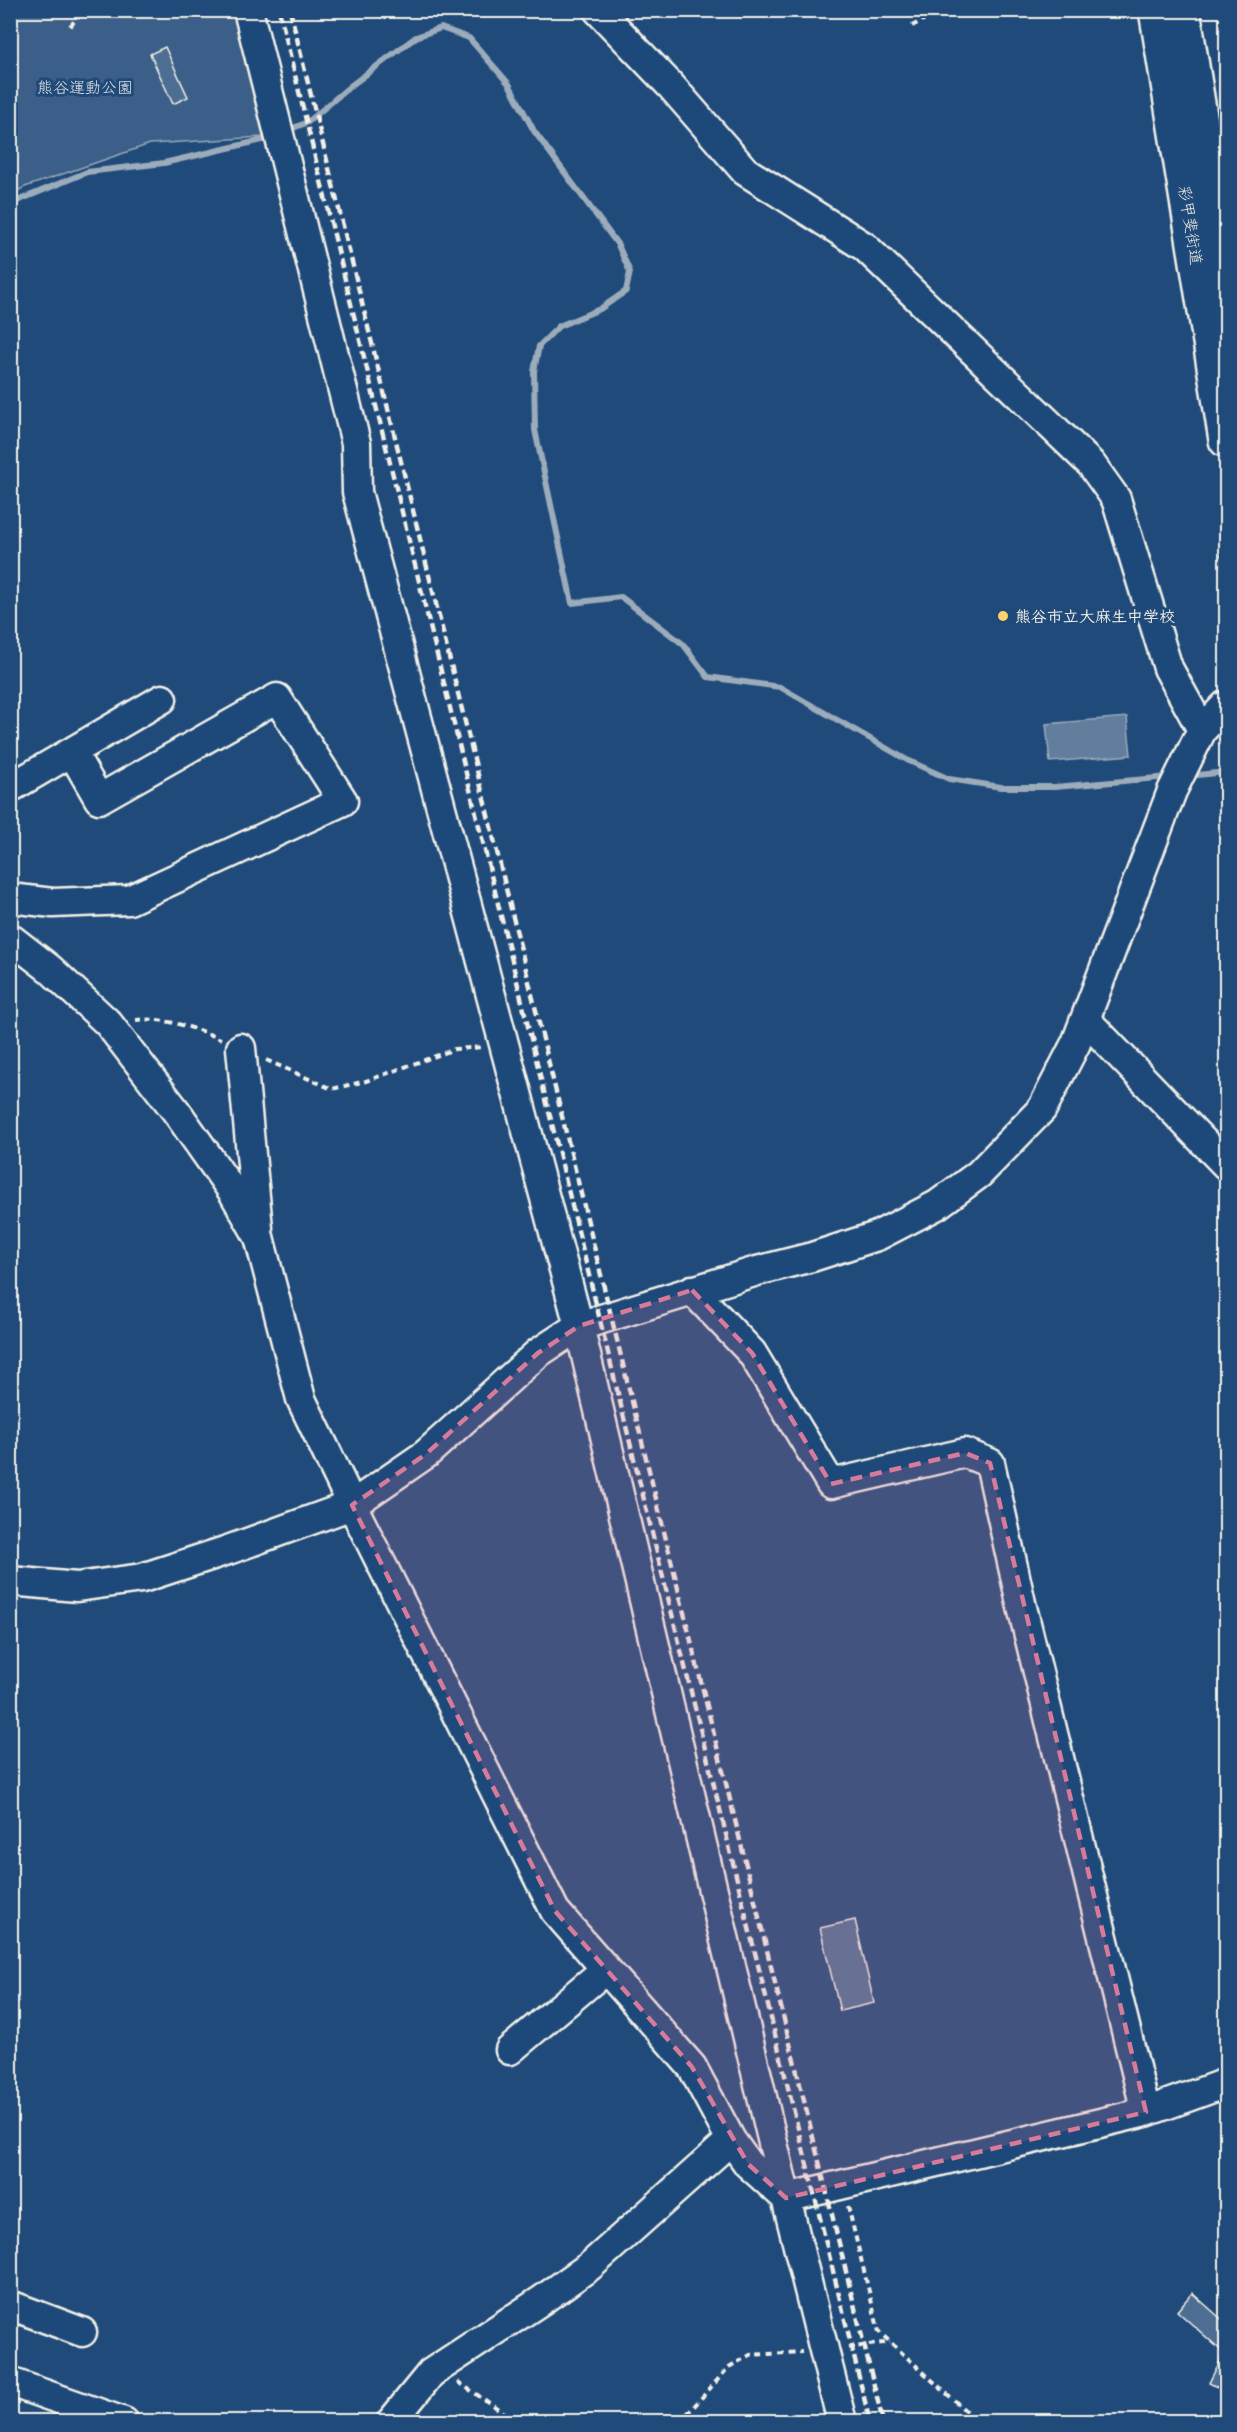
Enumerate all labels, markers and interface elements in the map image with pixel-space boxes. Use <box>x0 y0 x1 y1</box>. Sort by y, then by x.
park label: 熊谷運動公園 <box>37 76 133 98</box>
street label: 彩甲斐街道 <box>1174 184 1208 266</box>
place label: 熊谷市立大麻生中学校 <box>1015 605 1175 627</box>
marker: 熊谷市立大麻生中学校 <box>996 609 1010 623</box>

